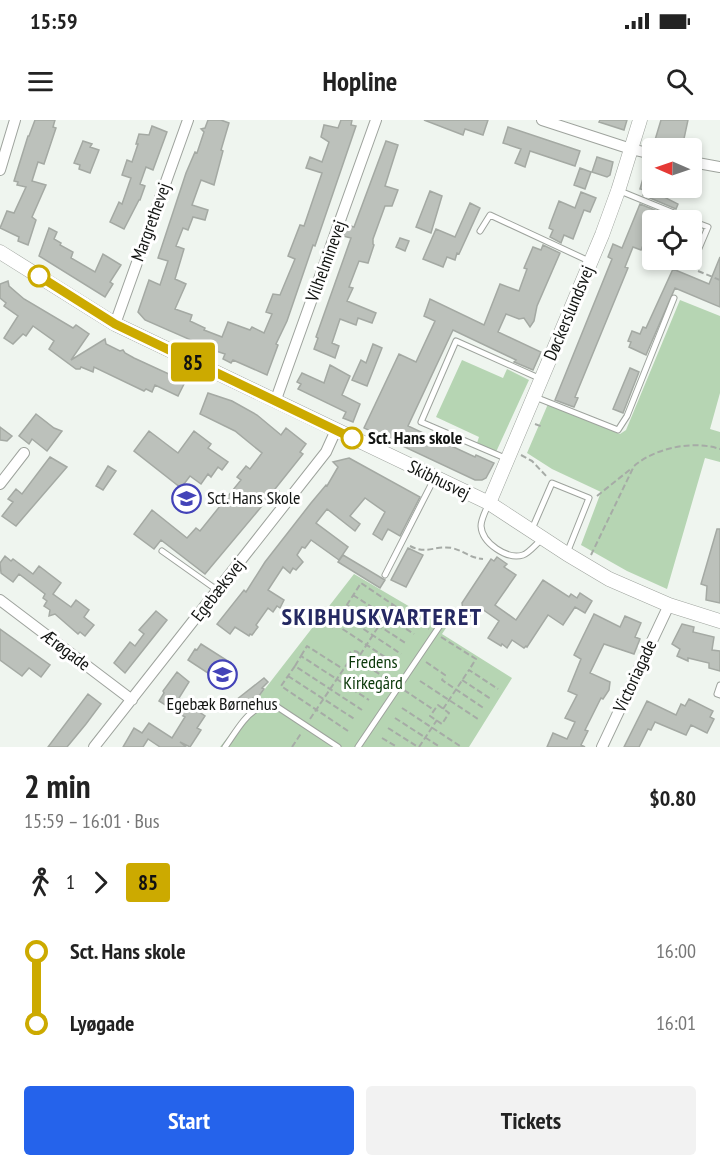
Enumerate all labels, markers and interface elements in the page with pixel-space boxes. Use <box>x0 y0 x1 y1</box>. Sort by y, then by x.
text: 15:59 <box>30 7 78 35</box>
text: Hopline <box>323 64 397 98</box>
icon: menu <box>24 65 57 98</box>
icon: search <box>663 65 696 98</box>
north arrow <box>642 138 702 198</box>
map controls <box>642 138 702 270</box>
street label: Margrethevej <box>126 179 175 264</box>
button: locate <box>642 210 702 270</box>
street label: Vilhelminevej <box>300 217 351 306</box>
street label: Døckerslundsvej <box>538 262 599 364</box>
unlabelled marker <box>28 265 50 287</box>
line badge: 85 <box>166 342 220 382</box>
text: 85 <box>183 349 203 376</box>
place label: Sct. Hans skole <box>368 426 463 449</box>
marker: Sct. Hans skole <box>341 427 363 449</box>
street label: Skibhusvej <box>404 455 474 504</box>
school or university icon: Sct. Hans Skole <box>170 482 202 514</box>
place label: Sct. Hans Skole <box>207 486 300 509</box>
street label: Egebæksvej <box>186 554 249 626</box>
district label: SKIBHUSKVARTERET <box>281 601 483 632</box>
street label: Ærøgade <box>37 623 95 675</box>
street label: Victoriagade <box>607 636 661 717</box>
park label: Fredens Kirkegård <box>343 650 403 694</box>
school or university icon: Egebæk Børnehus <box>206 659 238 691</box>
place label: Egebæk Børnehus <box>166 692 278 715</box>
text: 2 min <box>24 764 91 807</box>
text: $0.80 <box>649 784 696 812</box>
text: 15:59 – 16:01 · Bus <box>24 808 159 834</box>
icon: walk <box>24 866 57 899</box>
icon: forward <box>84 866 117 899</box>
text: 1 <box>66 869 75 895</box>
text: 85 <box>138 869 158 896</box>
text: Sct. Hans skole <box>70 937 186 965</box>
text: 16:00 <box>656 938 696 964</box>
text: Lyøgade <box>70 1009 134 1037</box>
text: 16:01 <box>656 1010 696 1036</box>
button: Start <box>24 1086 354 1155</box>
button: Tickets <box>366 1086 696 1155</box>

